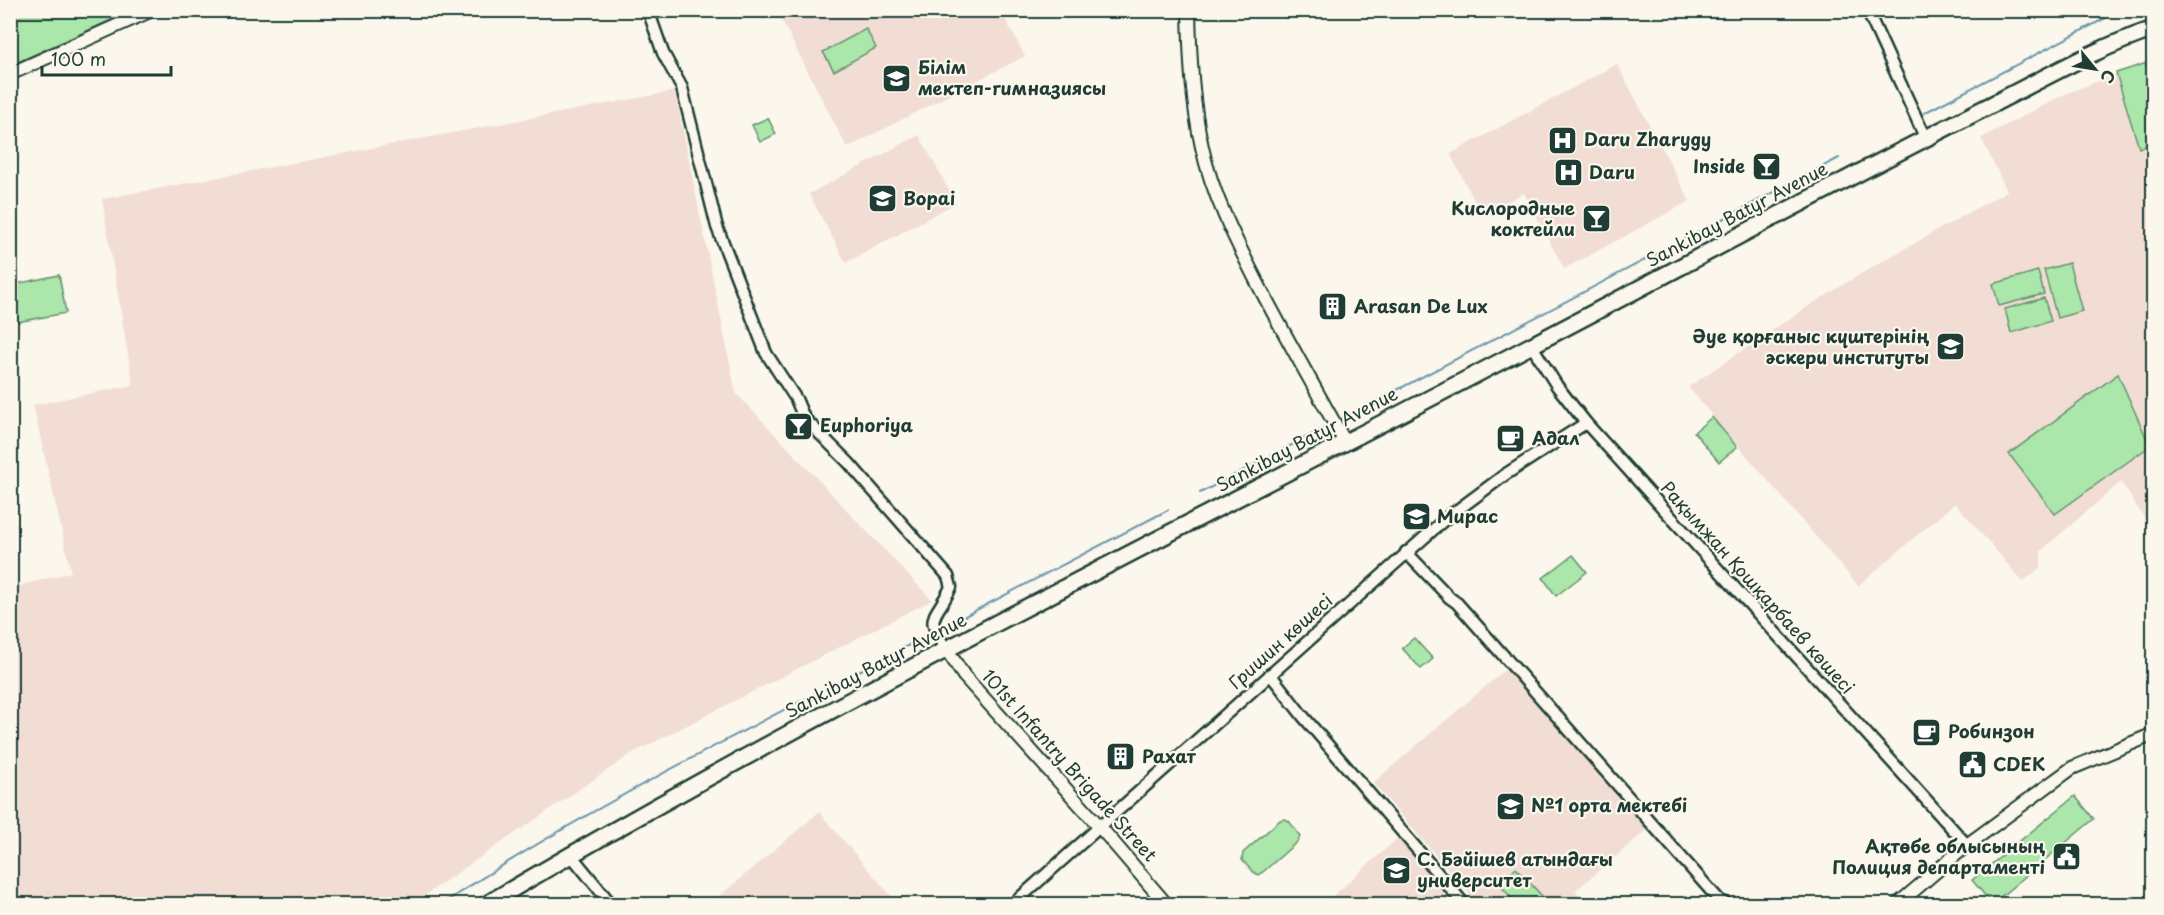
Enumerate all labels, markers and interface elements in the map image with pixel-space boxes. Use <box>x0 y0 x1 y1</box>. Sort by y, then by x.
scale bar <box>42 39 171 77</box>
north arrow <box>2065 39 2125 99</box>
text: 100 m <box>51 45 106 72</box>
place label: Білім мектеп-гимназиясы <box>918 53 1106 101</box>
school or university icon: Білім мектеп-гимназиясы <box>881 62 913 94</box>
text: С <box>2095 66 2122 88</box>
hospital icon: Daru Zharygy <box>1547 124 1579 156</box>
place label: Daru Zharygy <box>1584 125 1711 152</box>
bar icon: Inside <box>1750 151 1782 183</box>
place label: Inside <box>1693 152 1745 179</box>
street label: Sankibay Batyr Avenue <box>1641 154 1832 273</box>
hospital icon: Daru <box>1552 157 1584 189</box>
place label: Daru <box>1589 158 1635 185</box>
school or university icon: Bopai <box>866 183 898 215</box>
place label: Bopai <box>903 184 955 211</box>
place label: Кислородные коктейли <box>1451 194 1575 242</box>
bar icon: Кислородные коктейли <box>1580 203 1612 235</box>
building icon: Arasan De Lux <box>1317 291 1349 323</box>
place label: Arasan De Lux <box>1354 292 1488 319</box>
place label: Әуе қорғаныс күштерінің әскери институты <box>1692 322 1929 370</box>
school or university icon: Әуе қорғаныс күштерінің әскери институты <box>1934 331 1966 363</box>
street label: Sankibay Batyr Avenue <box>1211 379 1402 498</box>
bar icon: Euphoriya <box>783 410 815 442</box>
place label: Euphoriya <box>820 411 914 438</box>
cafe icon: Адал <box>1495 423 1527 455</box>
place label: Адал <box>1532 424 1580 451</box>
street label: Рақымжан Қошқарбаев көшесі <box>1655 475 1861 699</box>
school or university icon: Мирас <box>1400 501 1432 533</box>
place label: Мирас <box>1437 502 1498 529</box>
street label: Гришин көшесі <box>1222 587 1338 695</box>
street label: Sankibay Batyr Avenue <box>780 605 971 724</box>
street label: 101st Infantry Brigade Street <box>976 663 1164 867</box>
cafe icon: Робинзон <box>1911 716 1943 748</box>
place label: Робинзон <box>1948 717 2034 744</box>
building icon: Рахат <box>1105 741 1137 773</box>
place label: Рахат <box>1142 742 1197 769</box>
public building icon: CDEK <box>1956 749 1988 781</box>
place label: CDEK <box>1993 750 2045 777</box>
school or university icon: №1 орта мектебі <box>1494 790 1526 822</box>
place label: №1 орта мектебі <box>1531 791 1687 818</box>
place label: Ақтөбе облысының Полиция департаменті <box>1832 832 2045 880</box>
public building icon: Ақтөбе облысының Полиция департаменті <box>2050 841 2082 873</box>
place label: С. Бәйішев атындағы университет <box>1417 845 1613 893</box>
school or university icon: С. Бәйішев атындағы университет <box>1380 854 1412 886</box>

